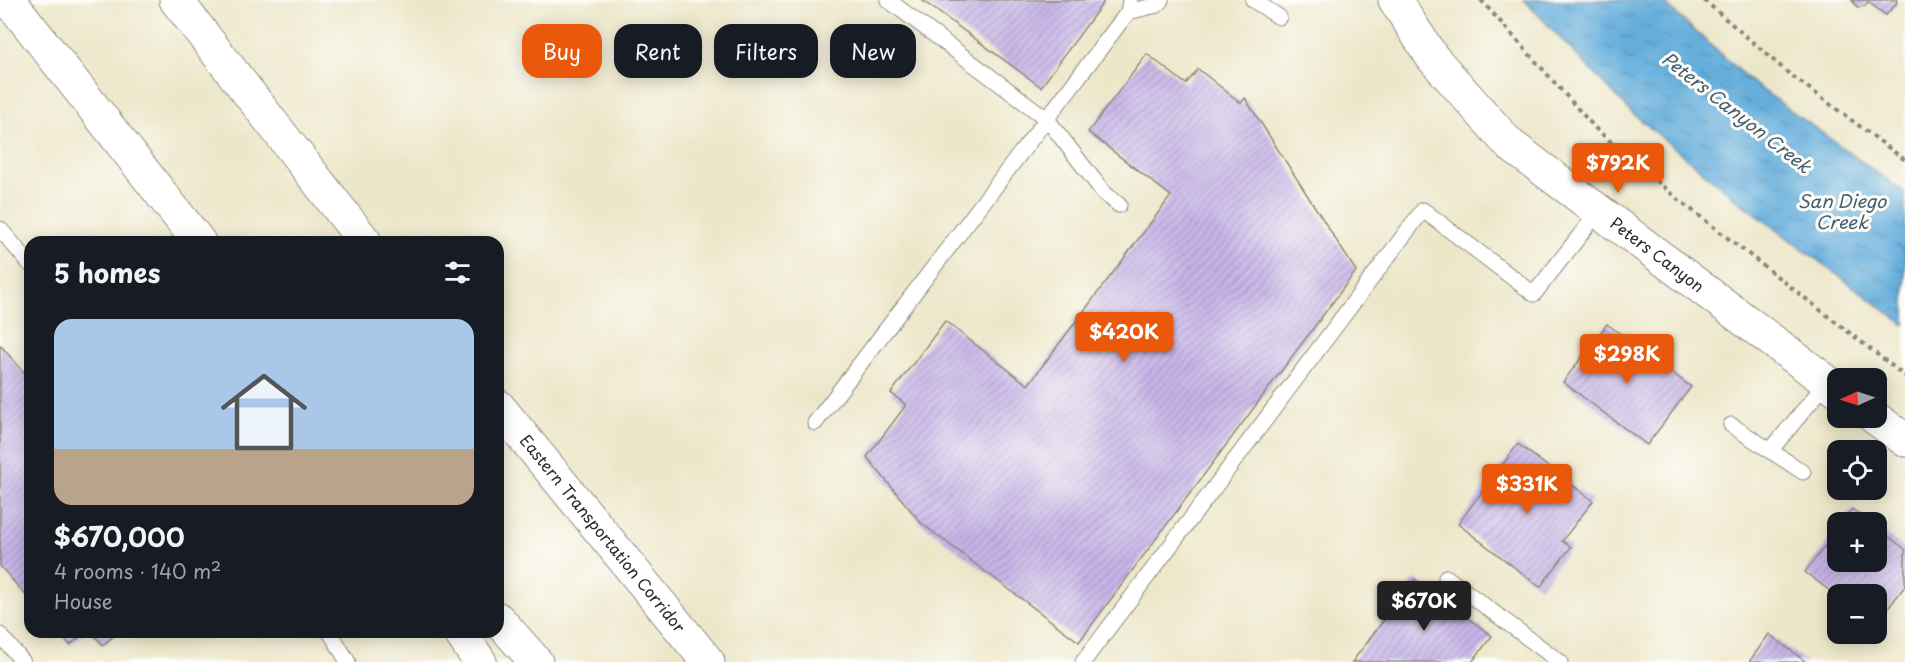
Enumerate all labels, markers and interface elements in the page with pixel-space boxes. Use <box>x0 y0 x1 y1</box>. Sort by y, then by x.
chip: Buy <box>522 24 602 78</box>
chip: Rent <box>614 24 702 78</box>
chip: Filters <box>714 24 818 78</box>
chip: New <box>830 24 916 78</box>
water label: Peters Canyon Creek <box>1656 45 1818 180</box>
pin: $792K <box>1576 143 1660 194</box>
text: $792K <box>1586 147 1650 177</box>
water label: San Diego Creek <box>1798 187 1887 235</box>
street label: Peters Canyon <box>1605 211 1710 297</box>
text: 5 homes <box>54 253 160 292</box>
icon: filters <box>441 256 474 289</box>
pin: $420K <box>1082 312 1166 363</box>
text: $420K <box>1089 316 1159 346</box>
pin: $298K <box>1585 334 1669 385</box>
text: $298K <box>1594 338 1660 368</box>
icon: home <box>210 358 318 466</box>
north arrow <box>1827 368 1887 428</box>
map controls <box>1827 368 1887 644</box>
street label: Eastern Transportation Corridor <box>515 429 692 638</box>
button: locate <box>1827 440 1887 500</box>
pin: $331K <box>1485 464 1569 515</box>
text: $331K <box>1496 468 1558 498</box>
button: + <box>1827 512 1887 572</box>
text: $670,000 <box>54 517 185 556</box>
text: 4 rooms · 140 m² <box>54 556 221 586</box>
pin: $670K <box>1382 581 1466 632</box>
button: − <box>1827 584 1887 644</box>
text: $670K <box>1391 585 1457 615</box>
text: House <box>54 586 113 616</box>

